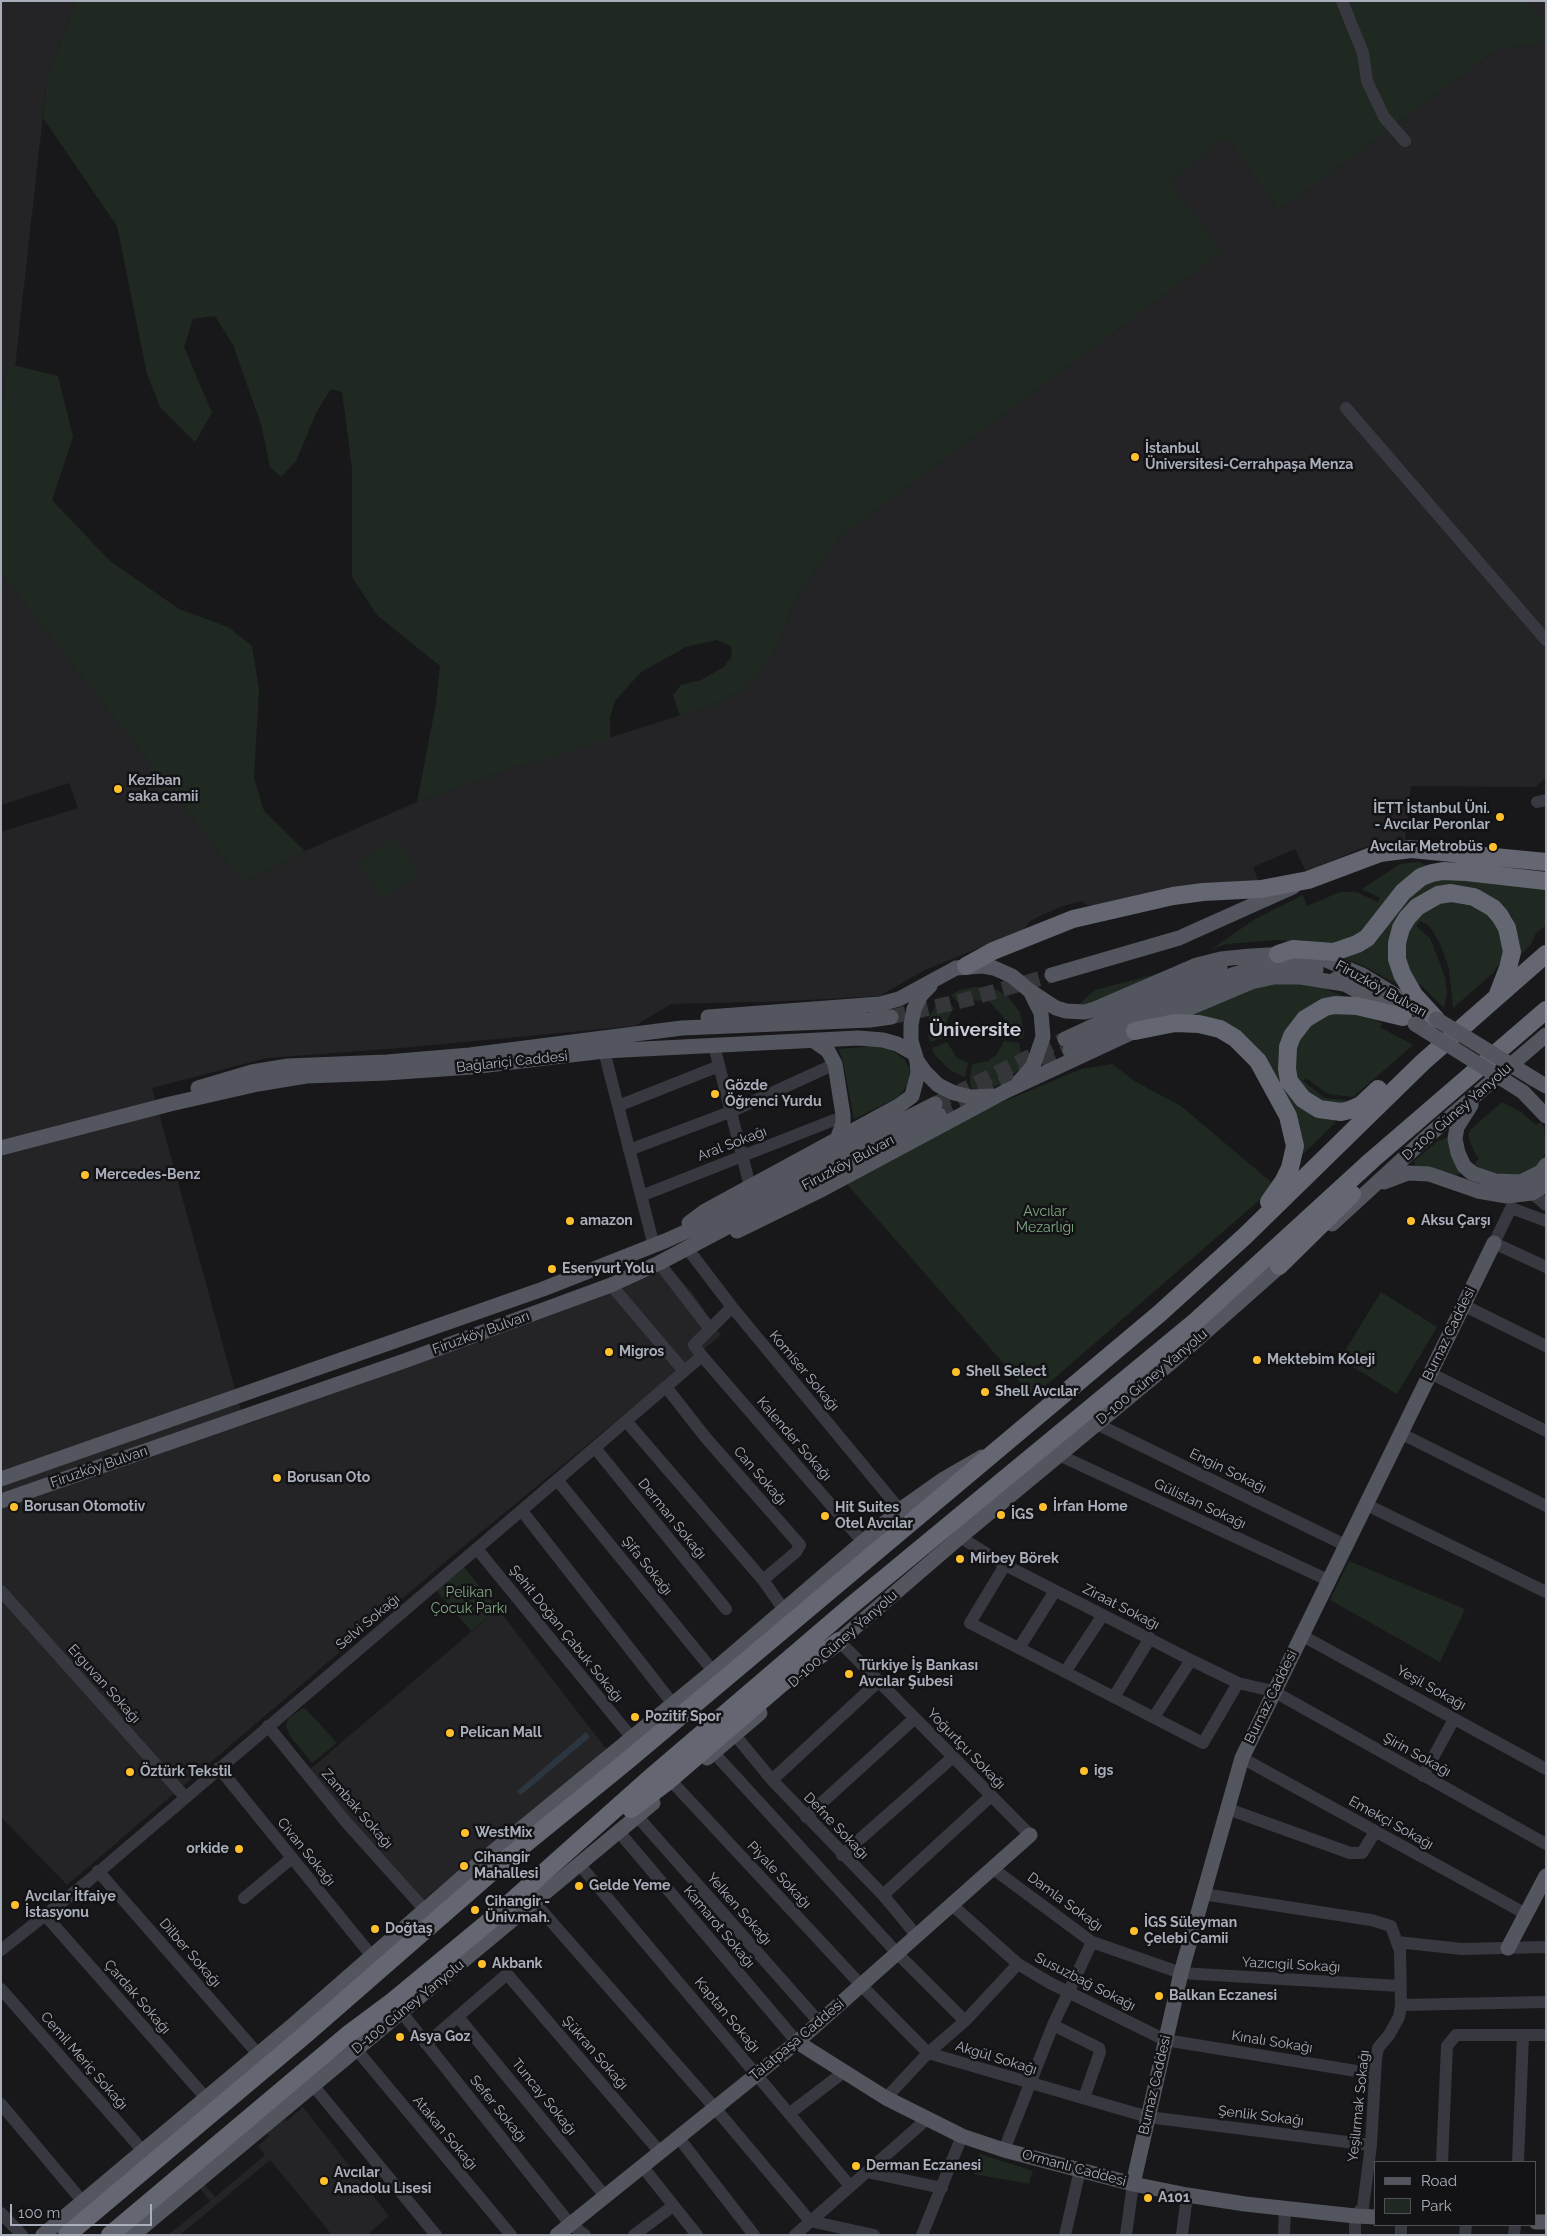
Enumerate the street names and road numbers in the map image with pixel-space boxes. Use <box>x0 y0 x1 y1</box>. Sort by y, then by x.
street label: Firuzköy Bulvarı <box>1332 957 1430 1021</box>
street label: Bağlariçi Caddesi <box>455 1048 569 1076</box>
street label: D-100 Güney Yanyolu <box>1399 1060 1515 1164</box>
street label: Aral Sokağı <box>695 1123 769 1165</box>
street label: Firuzköy Bulvarı <box>799 1132 897 1194</box>
street label: Burnaz Caddesi <box>1419 1285 1479 1383</box>
street label: Firuzköy Bulvarı <box>430 1308 532 1358</box>
street label: D-100 Güney Yanyolu <box>1093 1326 1211 1428</box>
street label: Komiser Sokağı <box>765 1327 843 1415</box>
street label: Kalender Sokağı <box>753 1394 835 1484</box>
street label: Firuzköy Bulvarı <box>48 1442 150 1492</box>
street label: Can Sokağı <box>730 1443 790 1509</box>
street label: Engin Sokağı <box>1187 1445 1269 1497</box>
street label: Derman Sokağı <box>634 1475 710 1563</box>
street label: Gülistan Sokağı <box>1151 1475 1249 1533</box>
street label: Şifa Sokağı <box>618 1533 676 1599</box>
street label: Şehit Doğan Çabuk Sokağı <box>506 1562 626 1706</box>
street label: Ziraat Sokağı <box>1080 1581 1162 1633</box>
street label: D-100 Güney Yanyolu <box>785 1587 901 1691</box>
street label: Selvi Sokağı <box>333 1591 403 1653</box>
street label: Erguvan Sokağı <box>64 1641 144 1727</box>
street label: Burnaz Caddesi <box>1241 1648 1301 1746</box>
street label: Yeşil Sokağı <box>1393 1662 1469 1714</box>
street label: Yoğurtçu Sokağı <box>923 1705 1009 1793</box>
street label: Şirin Sokağı <box>1380 1730 1454 1780</box>
street label: Zambak Sokağı <box>318 1766 396 1852</box>
street label: Defne Sokağı <box>800 1789 872 1863</box>
street label: Emekçi Sokağı <box>1346 1793 1436 1853</box>
street label: Civan Sokağı <box>273 1815 339 1889</box>
street label: Piyale Sokağı <box>744 1838 814 1912</box>
street label: Yelken Sokağı <box>703 1869 775 1949</box>
street label: Damla Sokağı <box>1024 1869 1106 1935</box>
street label: Kamarot Sokağı <box>680 1883 758 1971</box>
street label: Dilber Sokağı <box>156 1915 224 1991</box>
street label: Susuzbağ Sokağı <box>1032 1949 1138 2015</box>
street label: Yazıcıgil Sokağı <box>1241 1954 1341 1976</box>
street label: Çardak Sokağı <box>100 1956 174 2038</box>
street label: D-100 Güney Yanyolu <box>349 1957 467 2057</box>
street label: Kaptan Sokağı <box>691 1974 763 2056</box>
street label: Talatpaşa Caddesi <box>747 1996 847 2084</box>
street label: Cemil Meriç Sokağı <box>37 2009 131 2113</box>
street label: Şükran Sokağı <box>558 2013 632 2093</box>
street label: Kınalı Sokağı <box>1230 2027 1314 2057</box>
street label: Burnaz Caddesi <box>1135 2034 1175 2136</box>
street label: Akgül Sokağı <box>953 2038 1039 2078</box>
street label: Yeşilırmak Sokağı <box>1345 2049 1373 2163</box>
street label: Tuncay Sokağı <box>508 2055 580 2139</box>
street label: Sefer Sokağı <box>466 2072 530 2146</box>
street label: Atakan Sokağı <box>409 2092 481 2174</box>
street label: Şenlik Sokağı <box>1217 2102 1305 2130</box>
street label: Ormanlı Caddesi <box>1020 2146 1128 2190</box>

